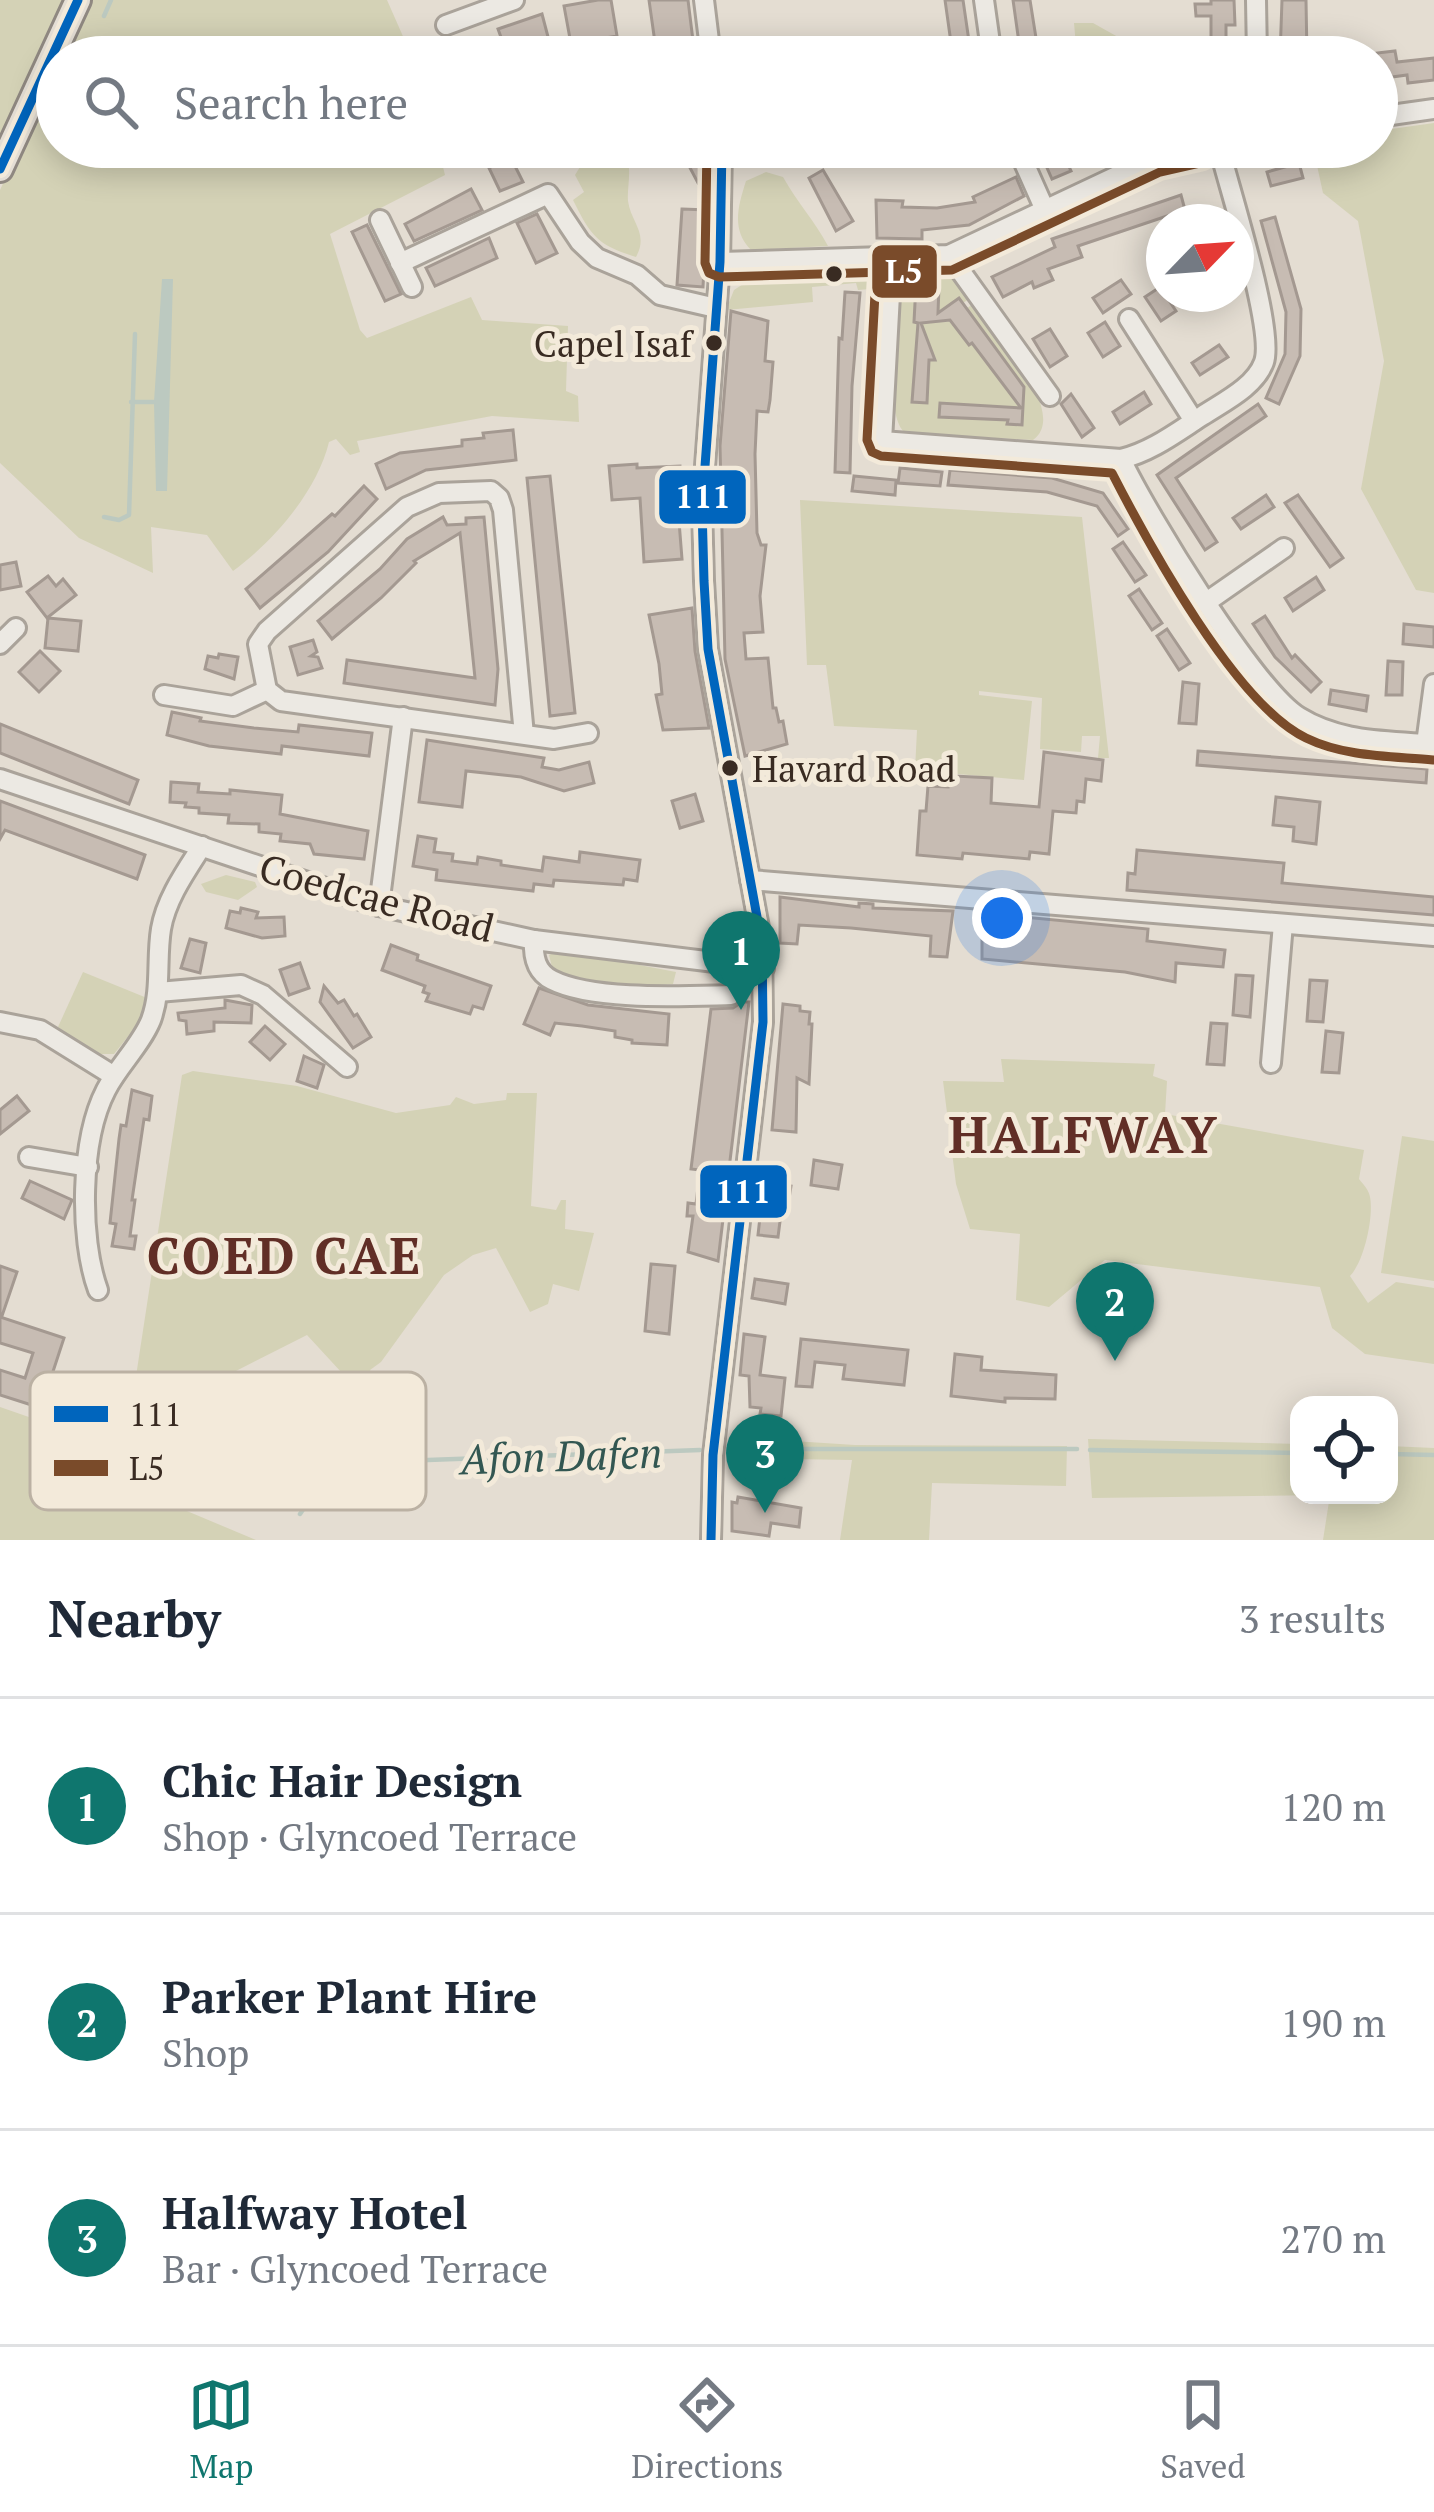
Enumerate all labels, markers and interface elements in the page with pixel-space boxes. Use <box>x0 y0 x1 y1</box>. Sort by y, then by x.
search box <box>36 36 1398 168</box>
icon: search <box>78 69 144 135</box>
text: Search here <box>174 72 408 132</box>
north arrow <box>1146 204 1254 312</box>
line badge: L5 <box>870 243 939 300</box>
text: L5 <box>885 249 923 292</box>
unlabelled marker <box>823 263 845 285</box>
place label: Capel Isaf <box>534 320 695 367</box>
marker: Capel Isaf <box>703 332 725 354</box>
line badge: 111 <box>657 468 748 526</box>
text: 111 <box>675 474 731 517</box>
place label: Havard Road <box>752 745 956 792</box>
marker: Havard Road <box>719 757 741 779</box>
street label: Coedcae Road <box>254 841 500 953</box>
your location <box>972 888 1032 948</box>
pin: 1 <box>702 911 780 1010</box>
district label: HALFWAY <box>948 1100 1220 1168</box>
line badge: 111 <box>698 1163 789 1220</box>
text: 111 <box>715 1169 771 1212</box>
district label: COED CAE <box>147 1221 423 1289</box>
pin: 2 <box>1076 1262 1154 1361</box>
legend <box>30 1372 426 1510</box>
text: 111 <box>129 1392 182 1435</box>
map controls <box>1290 1396 1398 1504</box>
button: locate <box>1290 1396 1398 1504</box>
pin: 3 <box>726 1414 804 1513</box>
water label: Afon Dafen <box>456 1423 663 1487</box>
text: L5 <box>129 1446 165 1489</box>
text: Nearby <box>48 1584 221 1652</box>
text: 3 results <box>1239 1592 1386 1644</box>
text: Chic Hair Design <box>162 1750 522 1810</box>
text: 1 <box>76 1780 98 1832</box>
text: 120 m <box>1281 1780 1386 1832</box>
text: Shop · Glyncoed Terrace <box>162 1810 577 1862</box>
text: Parker Plant Hire <box>162 1966 537 2026</box>
text: 2 <box>76 1996 98 2048</box>
text: 190 m <box>1281 1996 1386 2048</box>
text: Shop <box>162 2026 249 2078</box>
text: Halfway Hotel <box>162 2182 468 2242</box>
text: 3 <box>76 2212 98 2264</box>
text: 270 m <box>1281 2212 1386 2264</box>
text: Bar · Glyncoed Terrace <box>162 2242 548 2294</box>
tab: Map <box>188 2372 254 2487</box>
tab: Directions <box>631 2372 783 2487</box>
tab: Saved <box>1160 2372 1246 2487</box>

